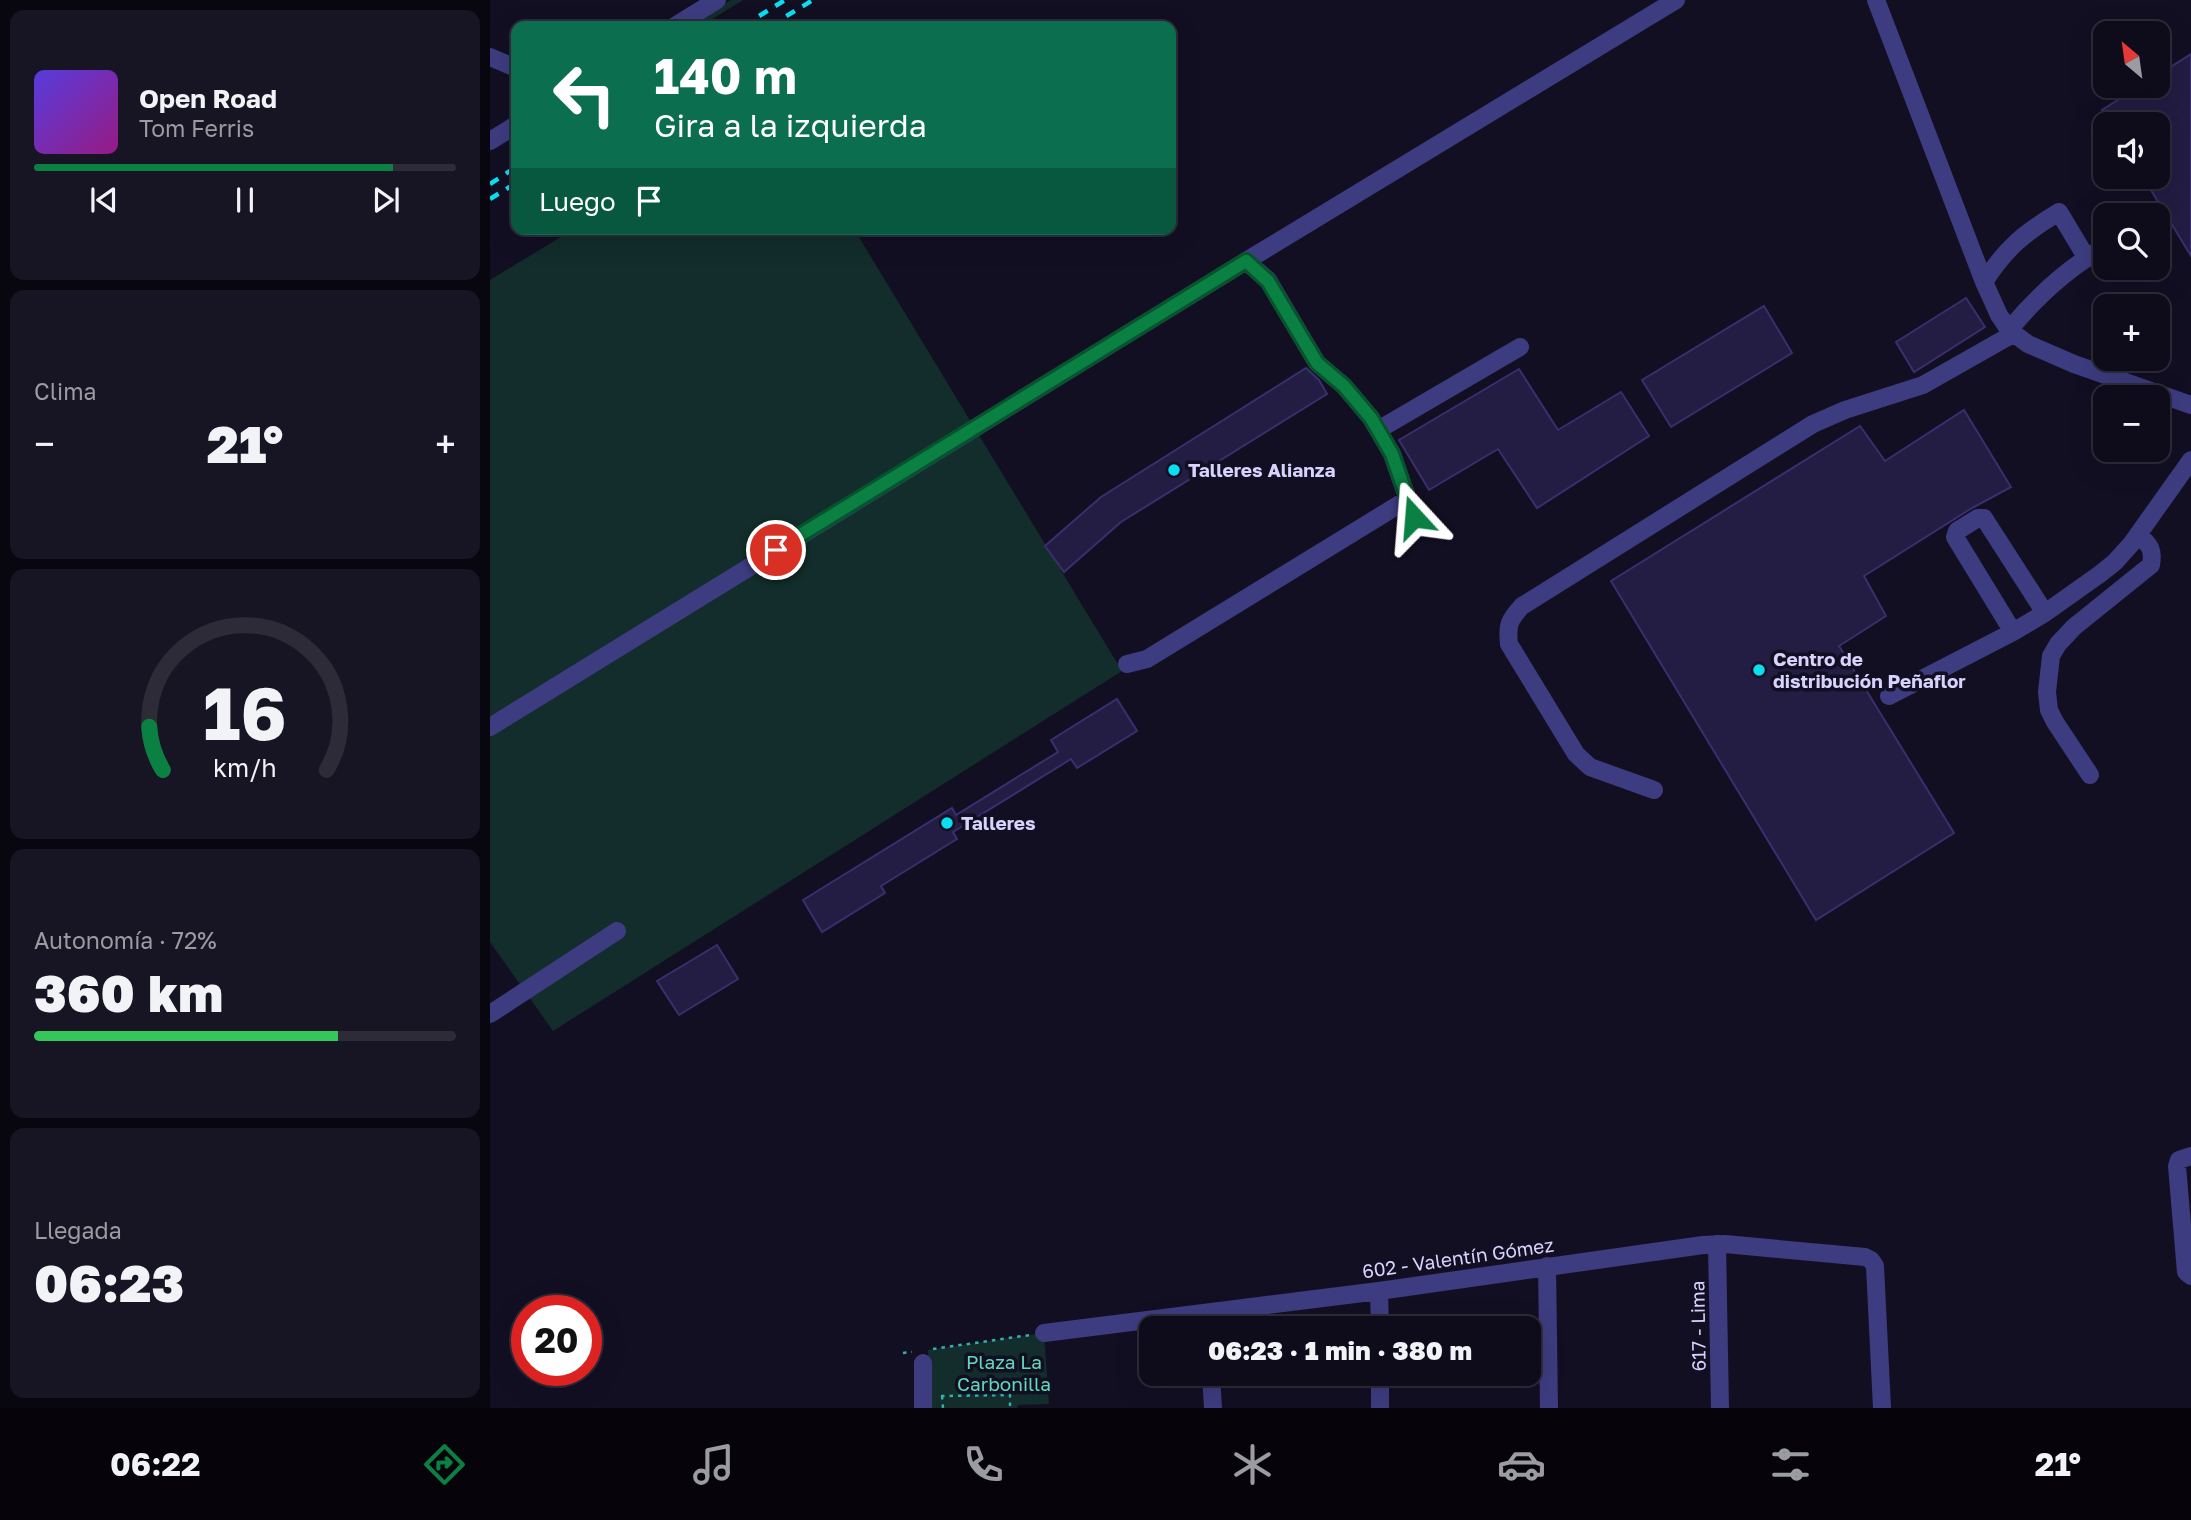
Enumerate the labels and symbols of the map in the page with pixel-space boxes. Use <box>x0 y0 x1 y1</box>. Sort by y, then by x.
north arrow <box>2093 21 2170 98</box>
place label: Talleres Alianza <box>1188 458 1336 481</box>
marker: Talleres Alianza <box>1166 462 1182 478</box>
position arrow <box>1377 480 1451 554</box>
pin <box>746 520 806 580</box>
place label: Centro de distribución Peñaflor <box>1773 647 1966 692</box>
marker: Centro de distribución Peñaflor <box>1751 662 1767 678</box>
place label: Talleres <box>961 811 1036 834</box>
marker: Talleres <box>939 815 955 831</box>
street label: 602 - Valentín Gómez <box>1361 1233 1555 1282</box>
street label: 617 - Lima <box>1685 1280 1710 1372</box>
speed limit sign: 20 <box>511 1295 602 1386</box>
park label: Plaza La Carbonilla <box>957 1350 1051 1395</box>

